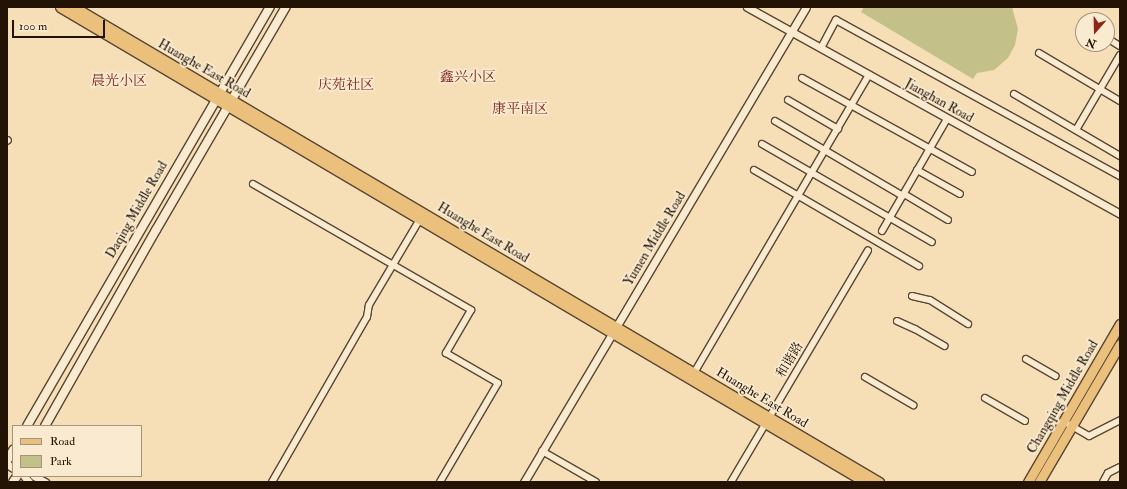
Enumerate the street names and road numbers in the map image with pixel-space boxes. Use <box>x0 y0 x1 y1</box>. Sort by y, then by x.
street label: Huanghe East Road <box>155 36 253 102</box>
street label: Jianghan Road <box>902 76 976 126</box>
street label: Daqing Middle Road <box>103 159 171 261</box>
street label: Yumen Middle Road <box>621 189 689 289</box>
street label: Huanghe East Road <box>434 200 532 266</box>
street label: Changqing Middle Road <box>1024 338 1102 456</box>
street label: 和谐路 <box>773 339 807 381</box>
street label: Huanghe East Road <box>713 365 811 431</box>

